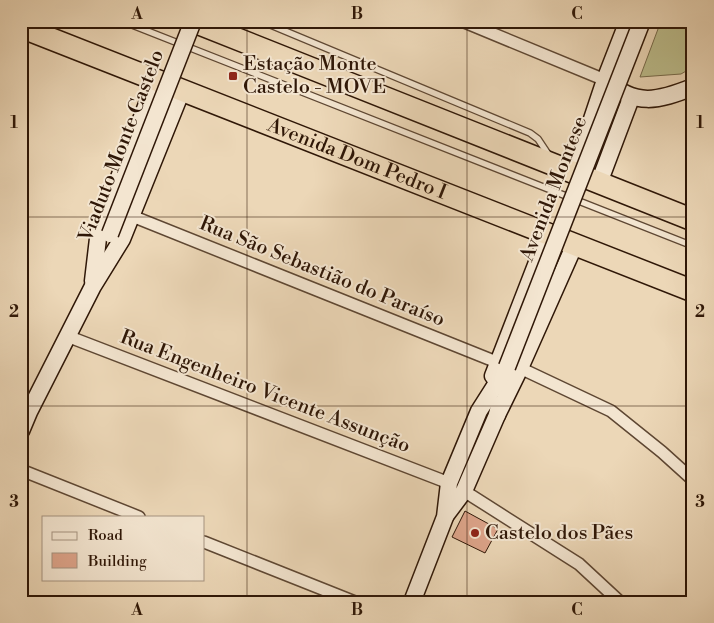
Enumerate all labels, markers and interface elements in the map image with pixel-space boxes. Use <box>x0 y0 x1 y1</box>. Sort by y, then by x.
text: A <box>130 4 143 24</box>
text: B <box>351 4 363 24</box>
text: C <box>571 4 583 24</box>
street label: Viaduto Monte Castelo <box>73 46 170 247</box>
place label: Estação Monte Castelo - MOVE <box>243 52 386 100</box>
marker: Estação Monte Castelo - MOVE <box>227 70 239 82</box>
street label: Avenida Dom Pedro I <box>263 112 451 206</box>
text: 1 <box>10 113 18 133</box>
street label: Avenida Montese <box>514 113 593 266</box>
text: 1 <box>696 113 704 133</box>
street label: Rua São Sebastião do Paraíso <box>196 211 448 333</box>
text: 2 <box>9 302 19 322</box>
text: 2 <box>695 302 705 322</box>
street label: Rua Engenheiro Vicente Assunção <box>116 325 414 459</box>
text: 3 <box>9 492 19 512</box>
text: 3 <box>695 492 705 512</box>
legend <box>42 516 205 580</box>
place label: Castelo dos Pães <box>485 521 633 546</box>
text: Road <box>88 526 123 545</box>
marker: Castelo dos Pães <box>469 527 481 539</box>
text: Building <box>87 552 147 571</box>
text: A <box>130 600 143 620</box>
text: B <box>351 600 363 620</box>
text: C <box>571 600 583 620</box>

